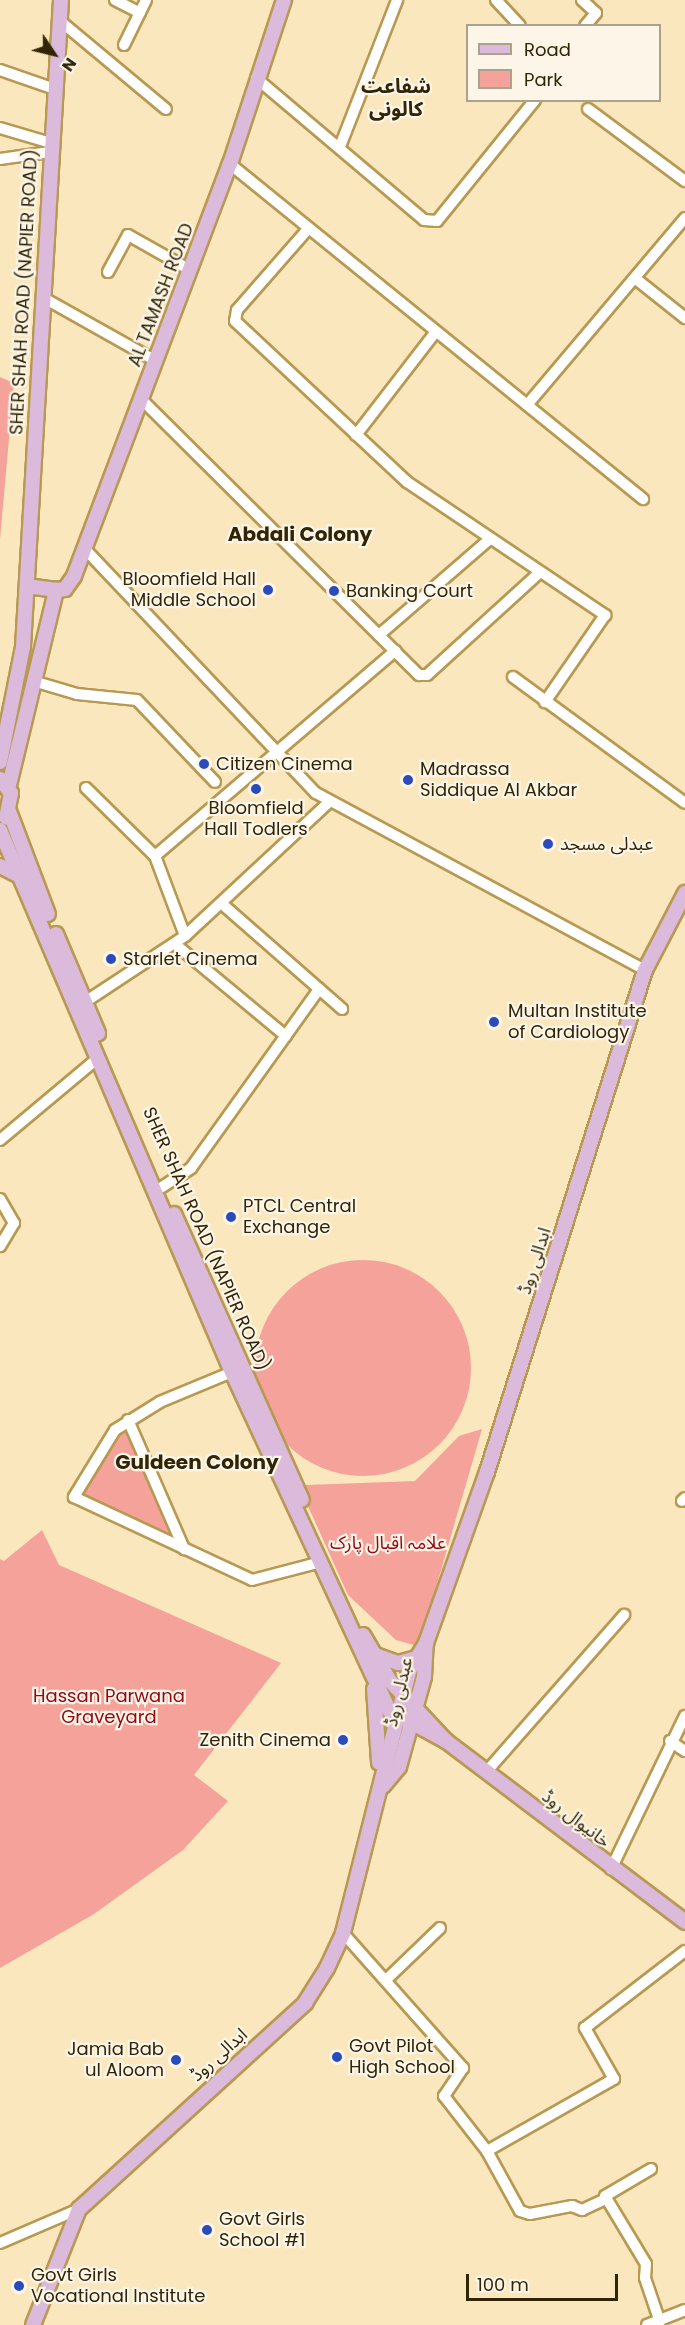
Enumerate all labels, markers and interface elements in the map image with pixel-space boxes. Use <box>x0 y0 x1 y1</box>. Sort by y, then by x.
north arrow <box>24 24 84 84</box>
legend <box>466 24 661 102</box>
text: Road <box>524 37 571 62</box>
text: N <box>56 53 82 76</box>
text: Park <box>524 67 563 92</box>
district label: شفاعت کالونی <box>361 74 431 121</box>
street label: SHER SHAH ROAD (NAPIER ROAD) <box>6 149 42 435</box>
street label: AL TAMASH ROAD <box>124 220 198 370</box>
district label: Abdali Colony <box>228 522 372 546</box>
place label: Bloomfield Hall Middle School <box>123 569 256 612</box>
place label: Banking Court <box>346 580 473 602</box>
marker: Bloomfield Hall Middle School <box>261 583 275 597</box>
marker: Banking Court <box>327 584 341 598</box>
place label: Citizen Cinema <box>216 753 353 775</box>
marker: Citizen Cinema <box>197 757 211 771</box>
place label: Madrassa Siddique Al Akbar <box>420 759 577 802</box>
marker: Madrassa Siddique Al Akbar <box>401 773 415 787</box>
marker: Bloomfield Hall Todlers <box>249 782 263 796</box>
place label: Bloomfield Hall Todlers <box>204 798 308 840</box>
place label: عبدلی مسجد <box>560 833 653 855</box>
marker: عبدلی مسجد <box>541 837 555 851</box>
place label: Starlet Cinema <box>123 948 258 970</box>
marker: Starlet Cinema <box>104 952 118 966</box>
place label: Multan Institute of Cardiology <box>508 1001 647 1044</box>
marker: Multan Institute of Cardiology <box>485 1013 503 1031</box>
street label: SHER SHAH ROAD (NAPIER ROAD) <box>138 1104 274 1374</box>
place label: PTCL Central Exchange <box>243 1196 356 1238</box>
marker: PTCL Central Exchange <box>224 1210 238 1224</box>
street label: ابدالی روڈ <box>514 1225 556 1297</box>
district label: Guldeen Colony <box>115 1450 279 1474</box>
park label: علامہ اقبال پارک <box>330 1532 446 1554</box>
street label: عبدلی روڈ <box>381 1655 417 1729</box>
park label: Hassan Parwana Graveyard <box>33 1686 185 1728</box>
place label: Zenith Cinema <box>200 1729 331 1751</box>
marker: Zenith Cinema <box>336 1733 350 1747</box>
street label: خانیوال روڈ <box>538 1786 614 1852</box>
street label: ابدالی روڈ <box>186 2024 252 2086</box>
place label: Govt Pilot High School <box>349 2036 455 2078</box>
place label: Jamia Bab ul Aloom <box>67 2039 164 2082</box>
marker: Govt Pilot High School <box>330 2050 344 2064</box>
marker: Jamia Bab ul Aloom <box>169 2053 183 2067</box>
place label: Govt Girls School #1 <box>219 2209 305 2252</box>
marker: Govt Girls School #1 <box>200 2223 214 2237</box>
scale bar <box>469 2262 620 2300</box>
place label: Govt Girls Vocational Institute <box>31 2265 205 2308</box>
text: 100 m <box>477 2272 529 2297</box>
marker: Govt Girls Vocational Institute <box>12 2279 26 2293</box>

